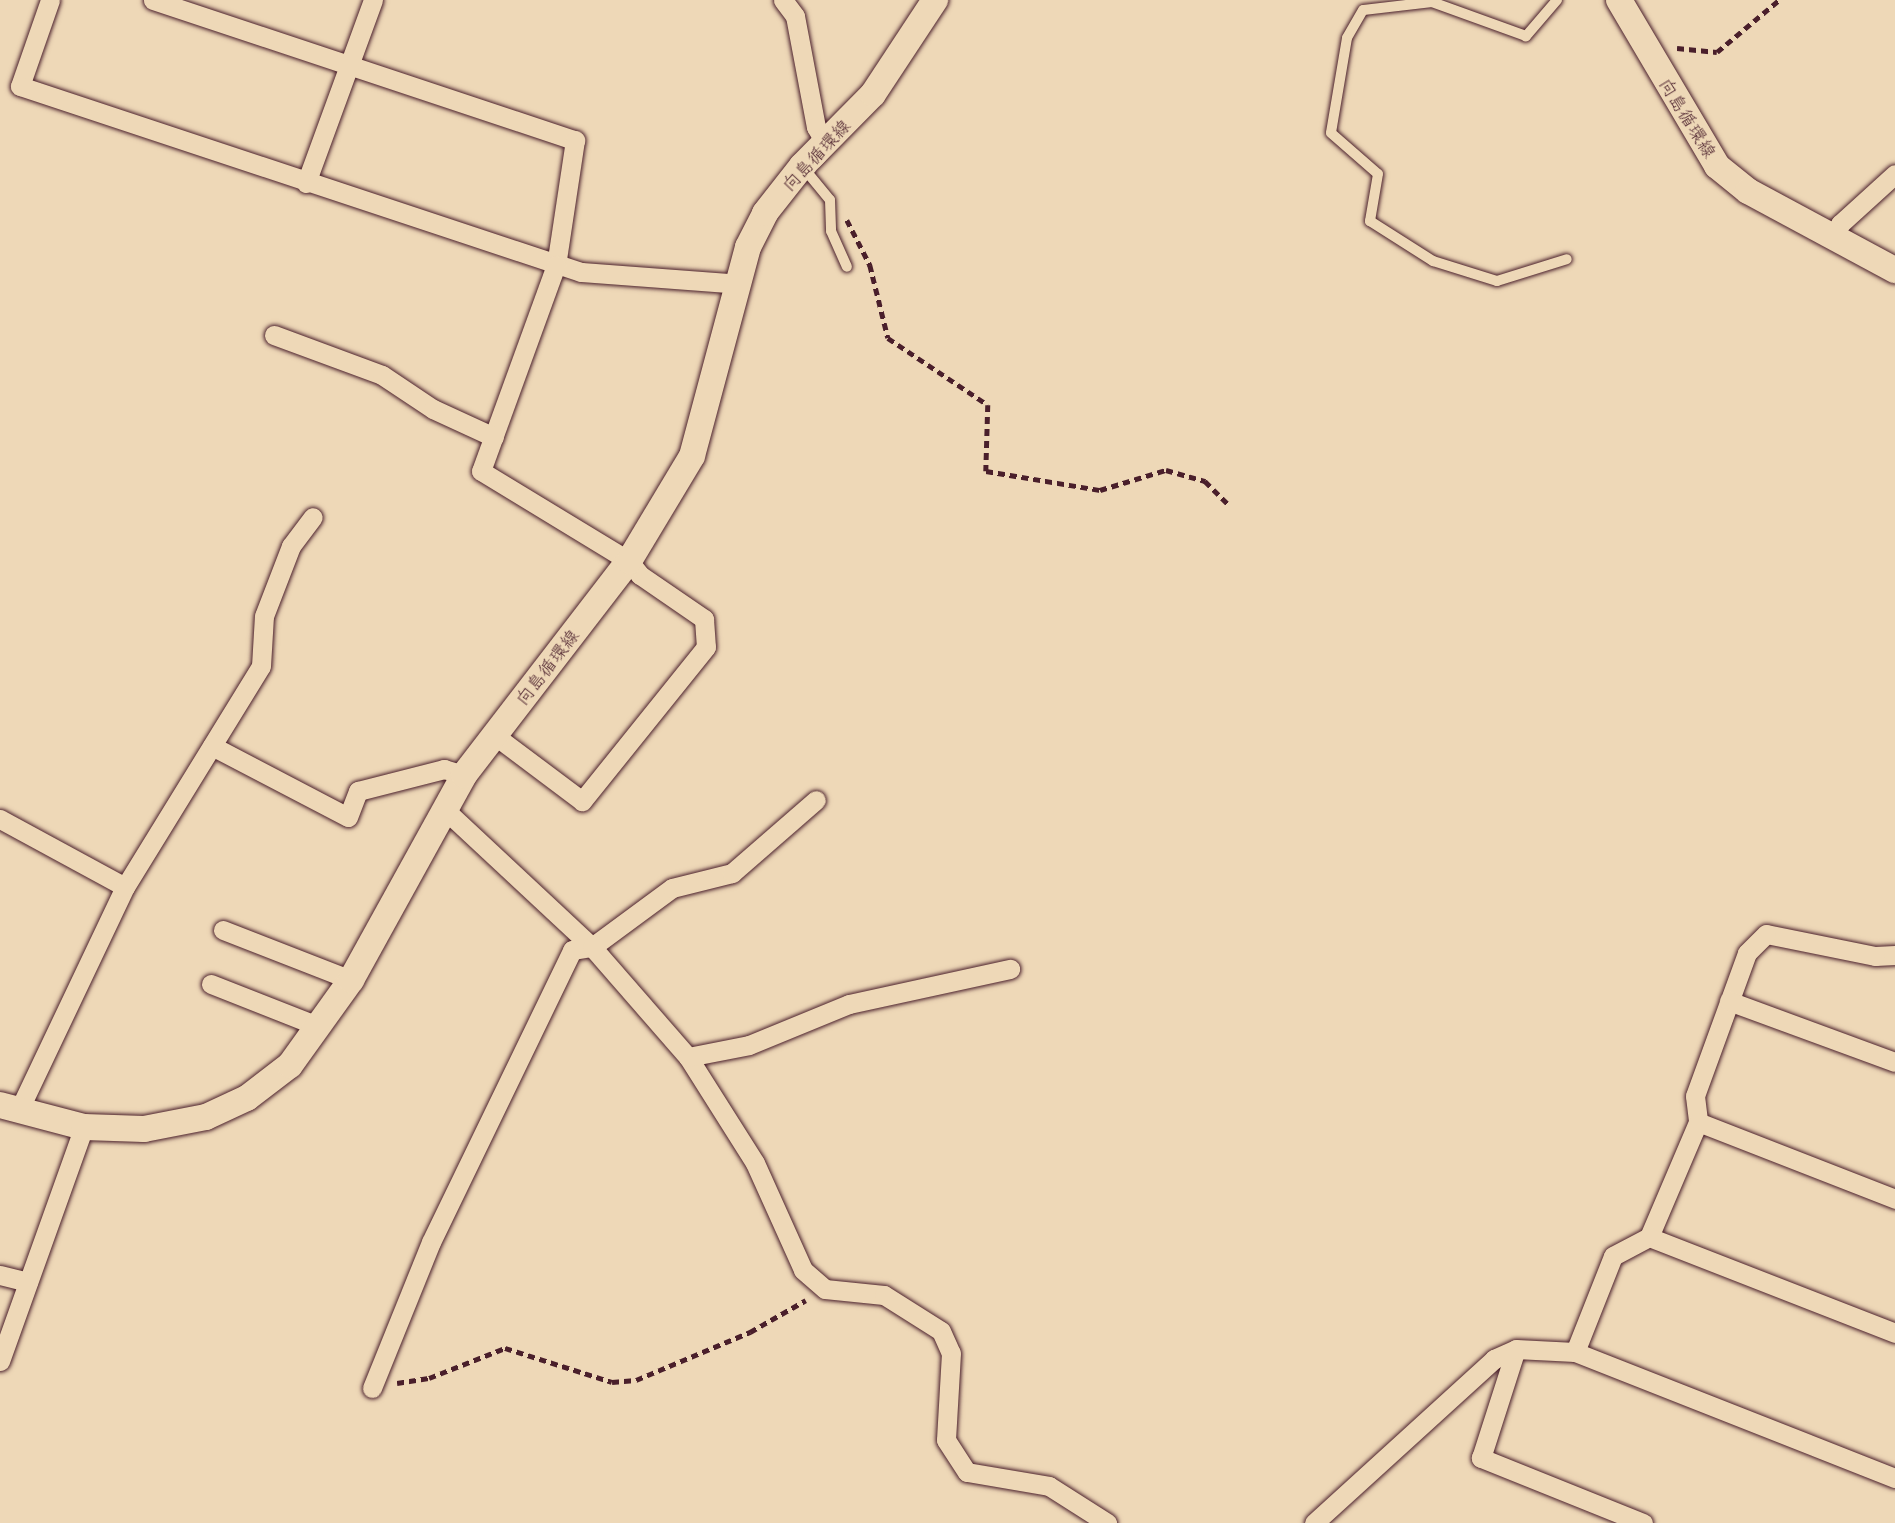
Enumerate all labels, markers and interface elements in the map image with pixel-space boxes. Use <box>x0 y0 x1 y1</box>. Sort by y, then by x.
street label: 向島循環線 <box>1655 74 1721 162</box>
street label: 向島循環線 <box>777 115 855 195</box>
street label: 向島循環線 <box>511 625 583 709</box>

